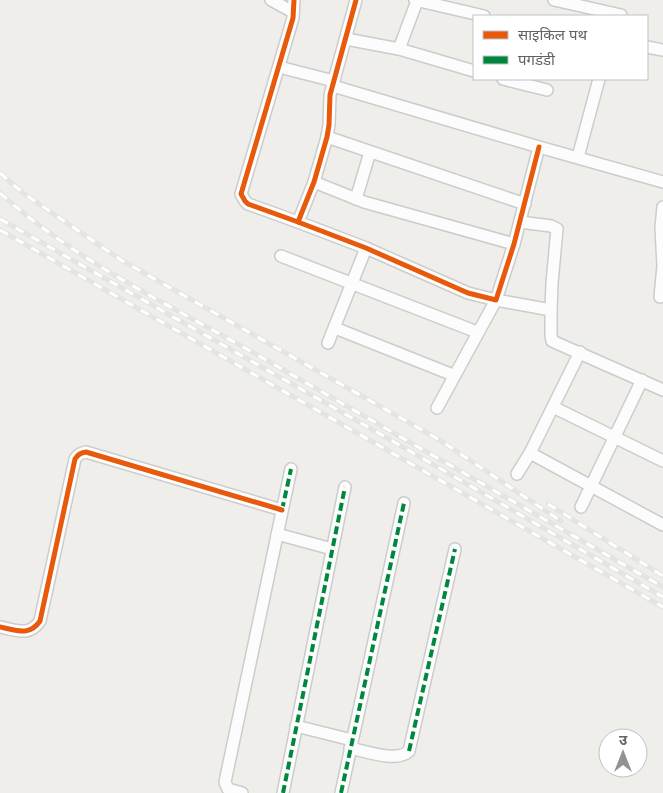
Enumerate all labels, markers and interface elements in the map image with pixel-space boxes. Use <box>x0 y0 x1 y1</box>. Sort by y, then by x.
legend <box>473 15 648 80</box>
text: साइकिल पथ <box>518 25 587 44</box>
text: पगडंडी <box>518 50 556 69</box>
north arrow <box>598 728 648 778</box>
text: उ <box>619 731 628 749</box>

